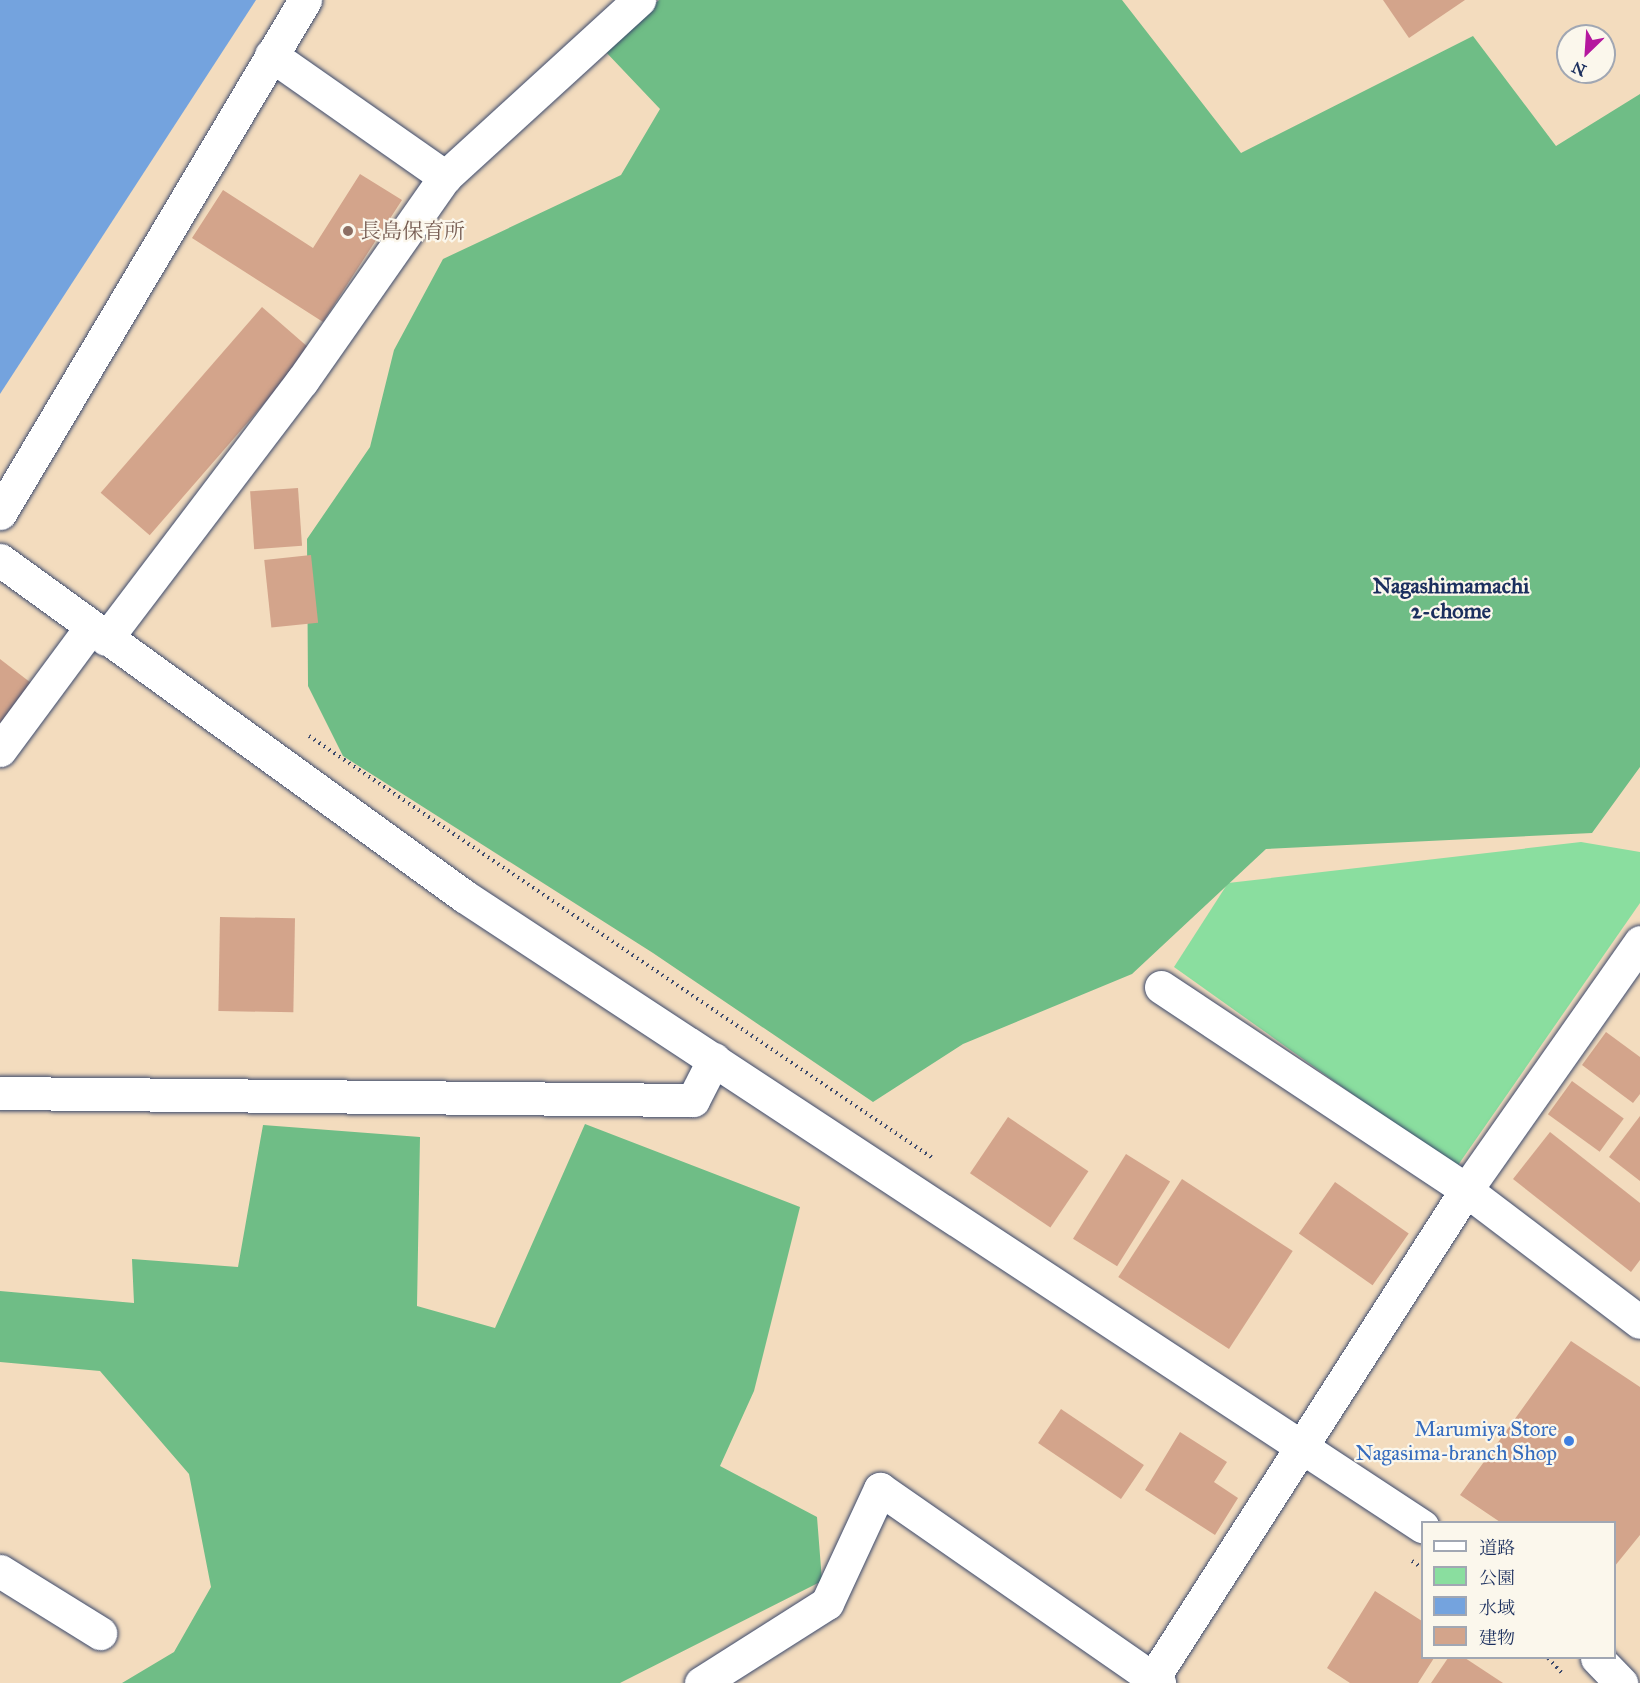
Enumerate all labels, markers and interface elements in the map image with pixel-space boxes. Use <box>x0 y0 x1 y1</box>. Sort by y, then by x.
north arrow <box>1556 24 1616 84</box>
text: N <box>1569 57 1589 80</box>
place label: 長島保育所 <box>360 218 465 244</box>
marker: 長島保育所 <box>341 224 355 238</box>
district label: Nagashimamachi 2-chome <box>1373 572 1529 624</box>
place label: Marumiya Store Nagasima-branch Shop <box>1355 1416 1557 1466</box>
marker: Marumiya Store Nagasima-branch Shop <box>1562 1434 1576 1448</box>
legend <box>1421 1521 1616 1659</box>
text: 道路 <box>1479 1537 1515 1559</box>
text: 公園 <box>1479 1567 1515 1589</box>
text: 水域 <box>1479 1597 1515 1619</box>
text: 建物 <box>1479 1627 1515 1649</box>

